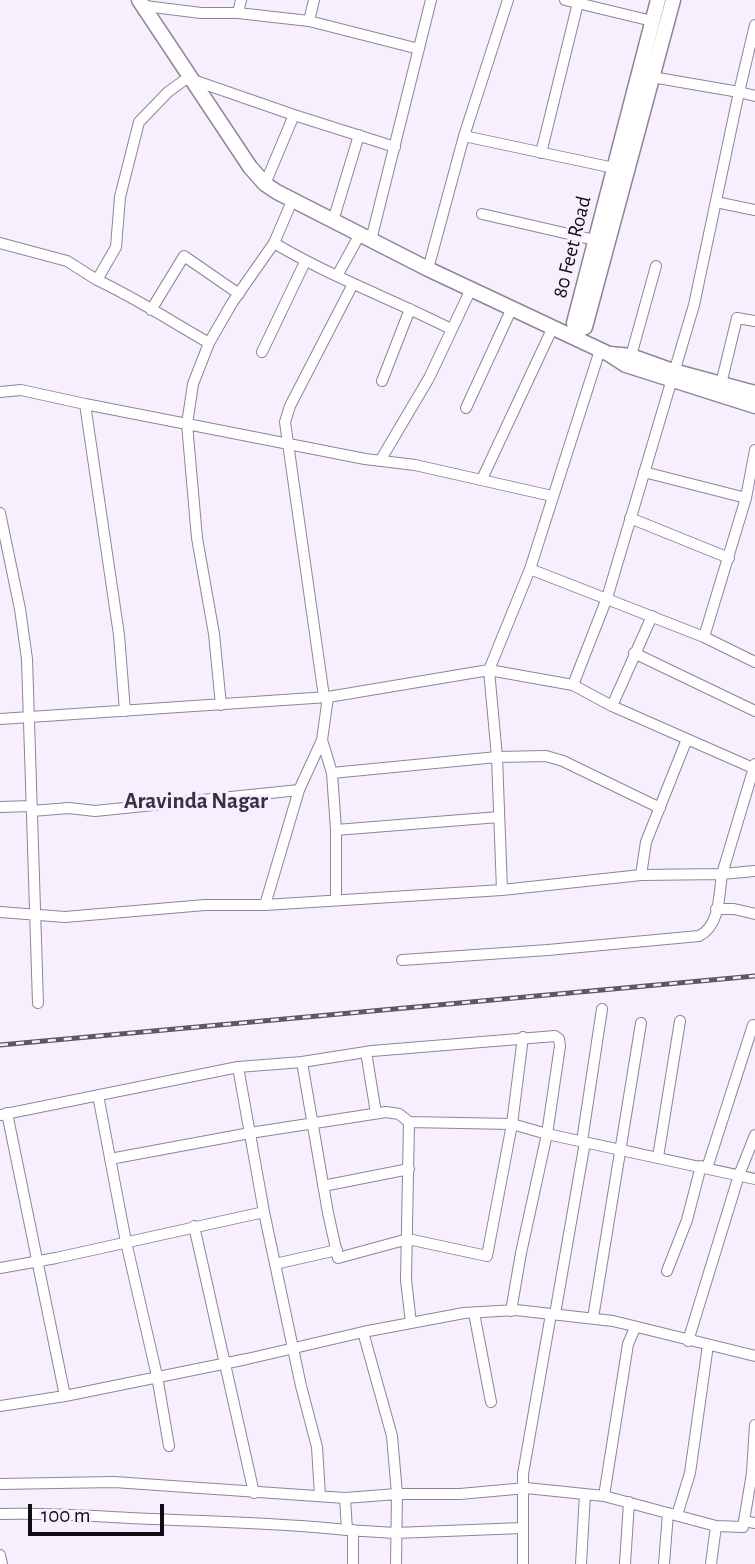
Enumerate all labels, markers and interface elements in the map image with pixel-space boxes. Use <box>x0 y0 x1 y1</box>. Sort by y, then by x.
street label: 80 Feet Road <box>547 193 597 301</box>
district label: Aravinda Nagar <box>124 787 268 815</box>
scale bar <box>32 1490 168 1534</box>
text: 100 m <box>41 1505 91 1526</box>

